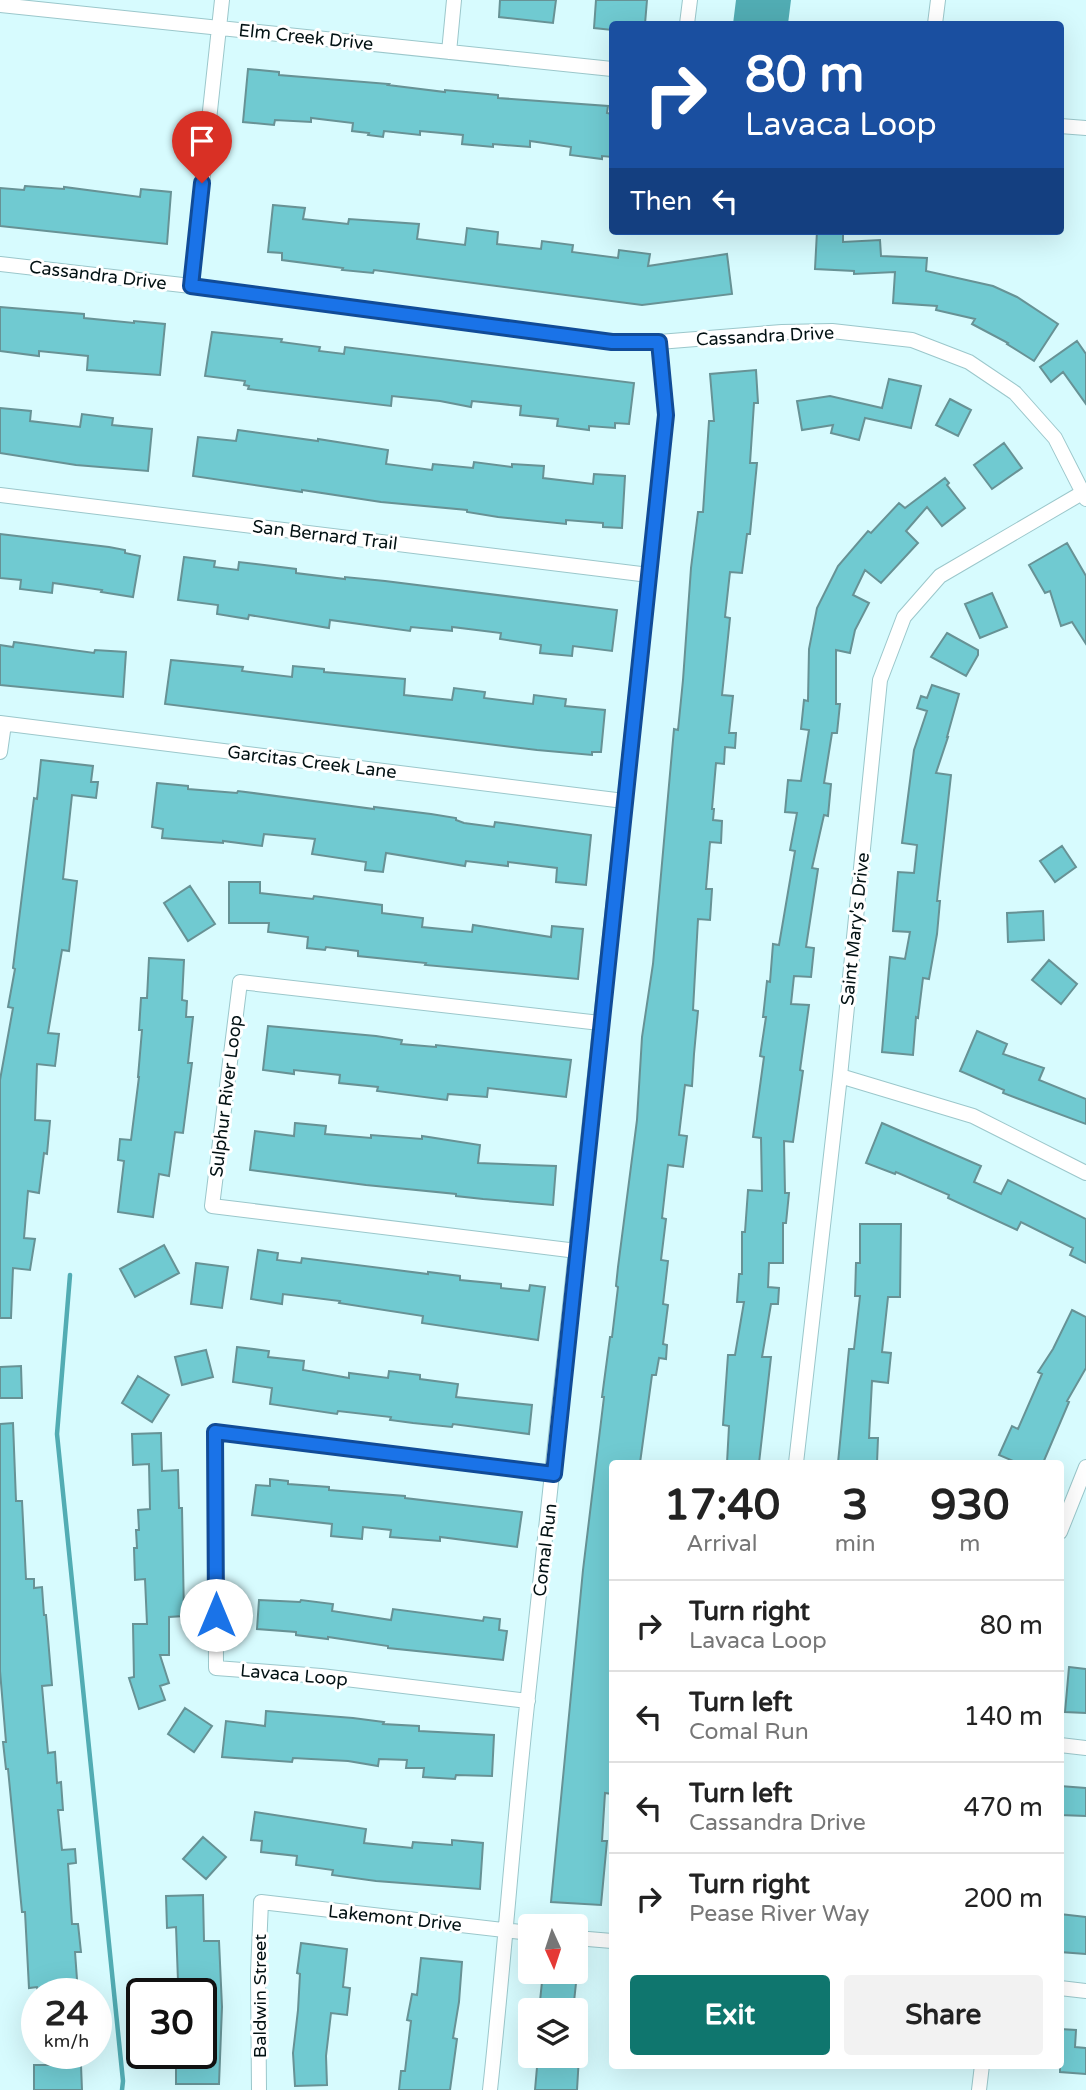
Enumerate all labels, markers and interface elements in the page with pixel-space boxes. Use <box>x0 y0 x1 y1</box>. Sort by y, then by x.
street label: Elm Creek Drive <box>238 19 374 55</box>
text: 80 m <box>745 46 864 105</box>
icon: right <box>630 49 721 140</box>
text: Lavaca Loop <box>745 106 937 144</box>
pin <box>172 111 232 183</box>
icon: arrive <box>183 122 221 160</box>
icon: left <box>706 182 744 220</box>
text: Then <box>630 186 692 217</box>
street label: Cassandra Drive <box>28 256 168 294</box>
street label: Cassandra Drive <box>695 321 835 351</box>
street label: San Bernard Trail <box>251 515 399 555</box>
street label: Garcitas Creek Lane <box>226 741 398 783</box>
street label: Saint Mary's Drive <box>836 851 874 1007</box>
street label: Sulphur River Loop <box>205 1014 247 1178</box>
text: 17:40 <box>664 1480 780 1531</box>
text: 3 <box>842 1480 868 1531</box>
text: 930 <box>930 1480 1009 1531</box>
street label: Comal Run <box>528 1502 562 1598</box>
text: Arrival <box>686 1530 757 1558</box>
text: min <box>835 1530 876 1558</box>
text: m <box>959 1530 980 1558</box>
position arrow <box>179 1578 253 1652</box>
text: Turn right <box>689 1596 810 1627</box>
icon: right <box>630 1607 668 1645</box>
text: 80 m <box>980 1610 1043 1641</box>
text: Lavaca Loop <box>689 1627 827 1655</box>
street label: Lavaca Loop <box>239 1659 349 1691</box>
text: Turn left <box>689 1687 792 1718</box>
icon: left <box>630 1698 668 1736</box>
text: 140 m <box>963 1701 1043 1732</box>
text: Comal Run <box>689 1718 809 1746</box>
text: Turn left <box>689 1778 792 1809</box>
icon: left <box>630 1789 668 1827</box>
text: 470 m <box>963 1792 1043 1823</box>
text: Cassandra Drive <box>689 1809 866 1837</box>
text: Turn right <box>689 1869 810 1900</box>
icon: right <box>630 1880 668 1918</box>
text: 200 m <box>963 1883 1043 1914</box>
street label: Lakemont Drive <box>327 1900 463 1936</box>
text: Pease River Way <box>689 1900 869 1928</box>
north arrow <box>518 1914 588 1984</box>
map controls <box>518 1914 588 2068</box>
street label: Baldwin Street <box>249 1934 271 2058</box>
button: Exit <box>630 1975 830 2055</box>
button: Share <box>844 1975 1043 2055</box>
speed limit sign: 30 <box>126 1978 217 2069</box>
text: 24 <box>45 1993 88 2035</box>
button: layers <box>518 1998 588 2068</box>
text: km/h <box>44 2030 89 2052</box>

